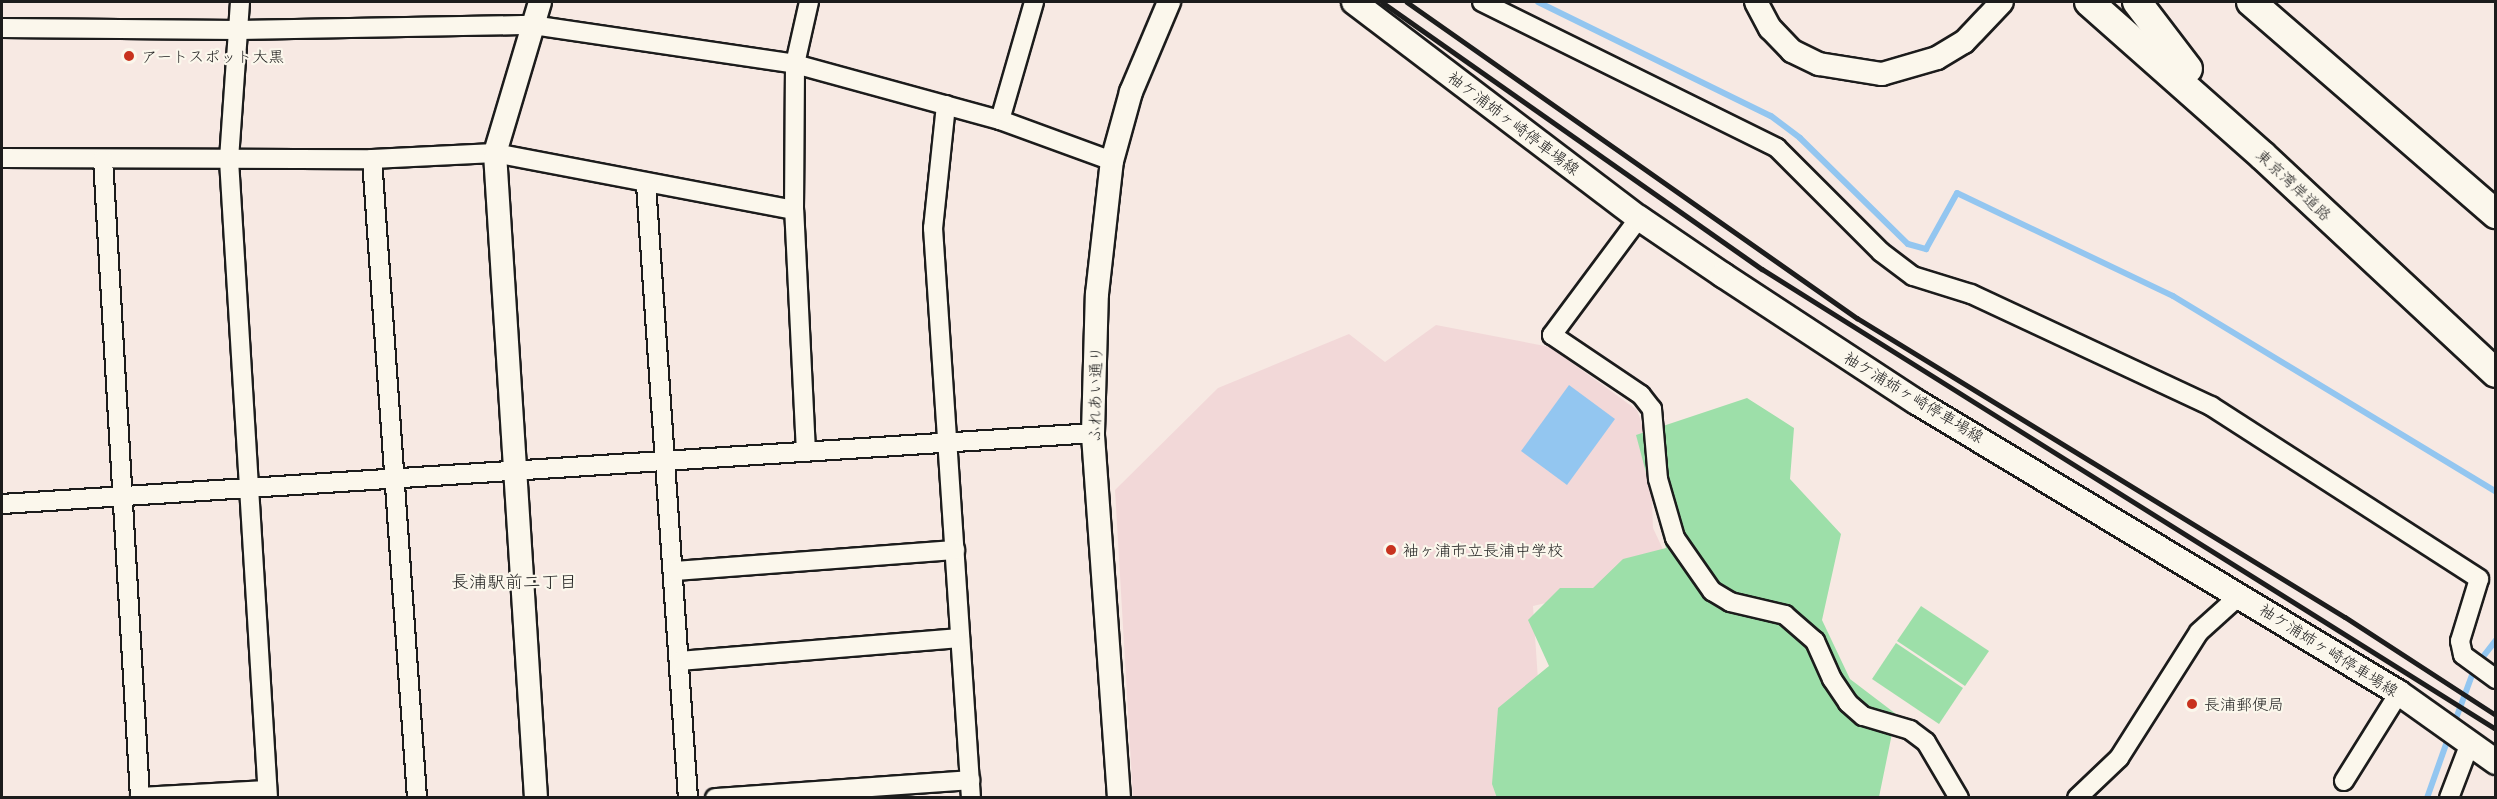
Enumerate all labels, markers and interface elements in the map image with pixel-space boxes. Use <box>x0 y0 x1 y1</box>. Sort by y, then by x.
place label: アートスポット大黒 <box>141 46 284 66</box>
marker: アートスポット大黒 <box>122 49 136 63</box>
street label: 袖ケ浦姉ヶ崎停車場線 <box>1444 67 1584 179</box>
street label: 東京湾岸道路 <box>2252 145 2336 225</box>
street label: ふれあい通り <box>1085 346 1105 442</box>
street label: 袖ケ浦姉ヶ崎停車場線 <box>1840 348 1988 446</box>
place label: 袖ヶ浦市立長浦中学校 <box>1403 540 1563 560</box>
marker: 袖ヶ浦市立長浦中学校 <box>1384 543 1398 557</box>
district label: 長浦駅前二丁目 <box>451 571 577 593</box>
street label: 袖ケ浦姉ヶ崎停車場線 <box>2256 599 2402 701</box>
place label: 長浦郵便局 <box>2204 694 2284 714</box>
marker: 長浦郵便局 <box>2185 697 2199 711</box>

